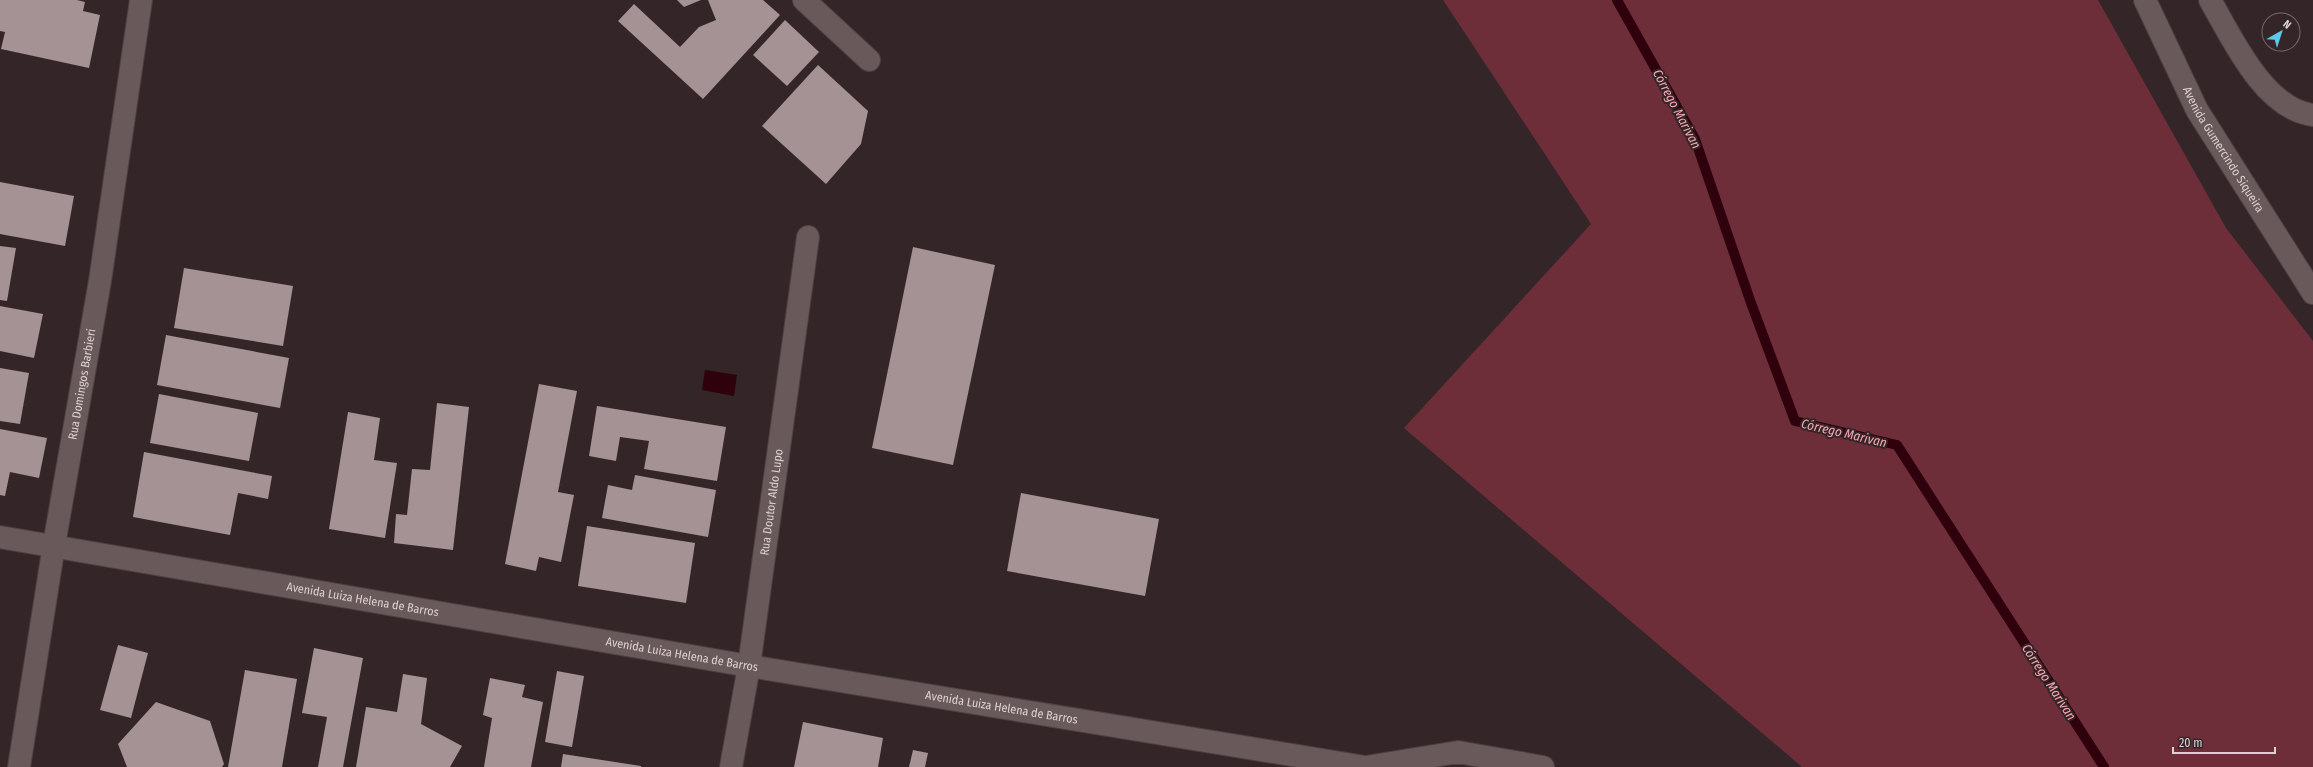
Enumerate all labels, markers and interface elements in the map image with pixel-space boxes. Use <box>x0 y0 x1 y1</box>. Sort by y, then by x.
north arrow <box>2261 12 2301 52</box>
text: N <box>2280 17 2294 32</box>
water label: Córrego Marivan <box>1650 67 1704 151</box>
street label: Avenida Gumercindo Siqueira <box>2180 84 2267 215</box>
street label: Rua Domingos Barbieri <box>65 328 99 441</box>
water label: Córrego Marivan <box>1800 416 1888 450</box>
street label: Rua Doutor Aldo Lupo <box>757 448 786 556</box>
street label: Avenida Luiza Helena de Barros <box>285 579 440 619</box>
street label: Avenida Luiza Helena de Barros <box>605 634 759 674</box>
water label: Córrego Marivan <box>2019 641 2079 723</box>
street label: Avenida Luiza Helena de Barros <box>924 688 1079 727</box>
scale bar <box>2173 729 2275 755</box>
text: 20 m <box>2179 736 2203 750</box>

